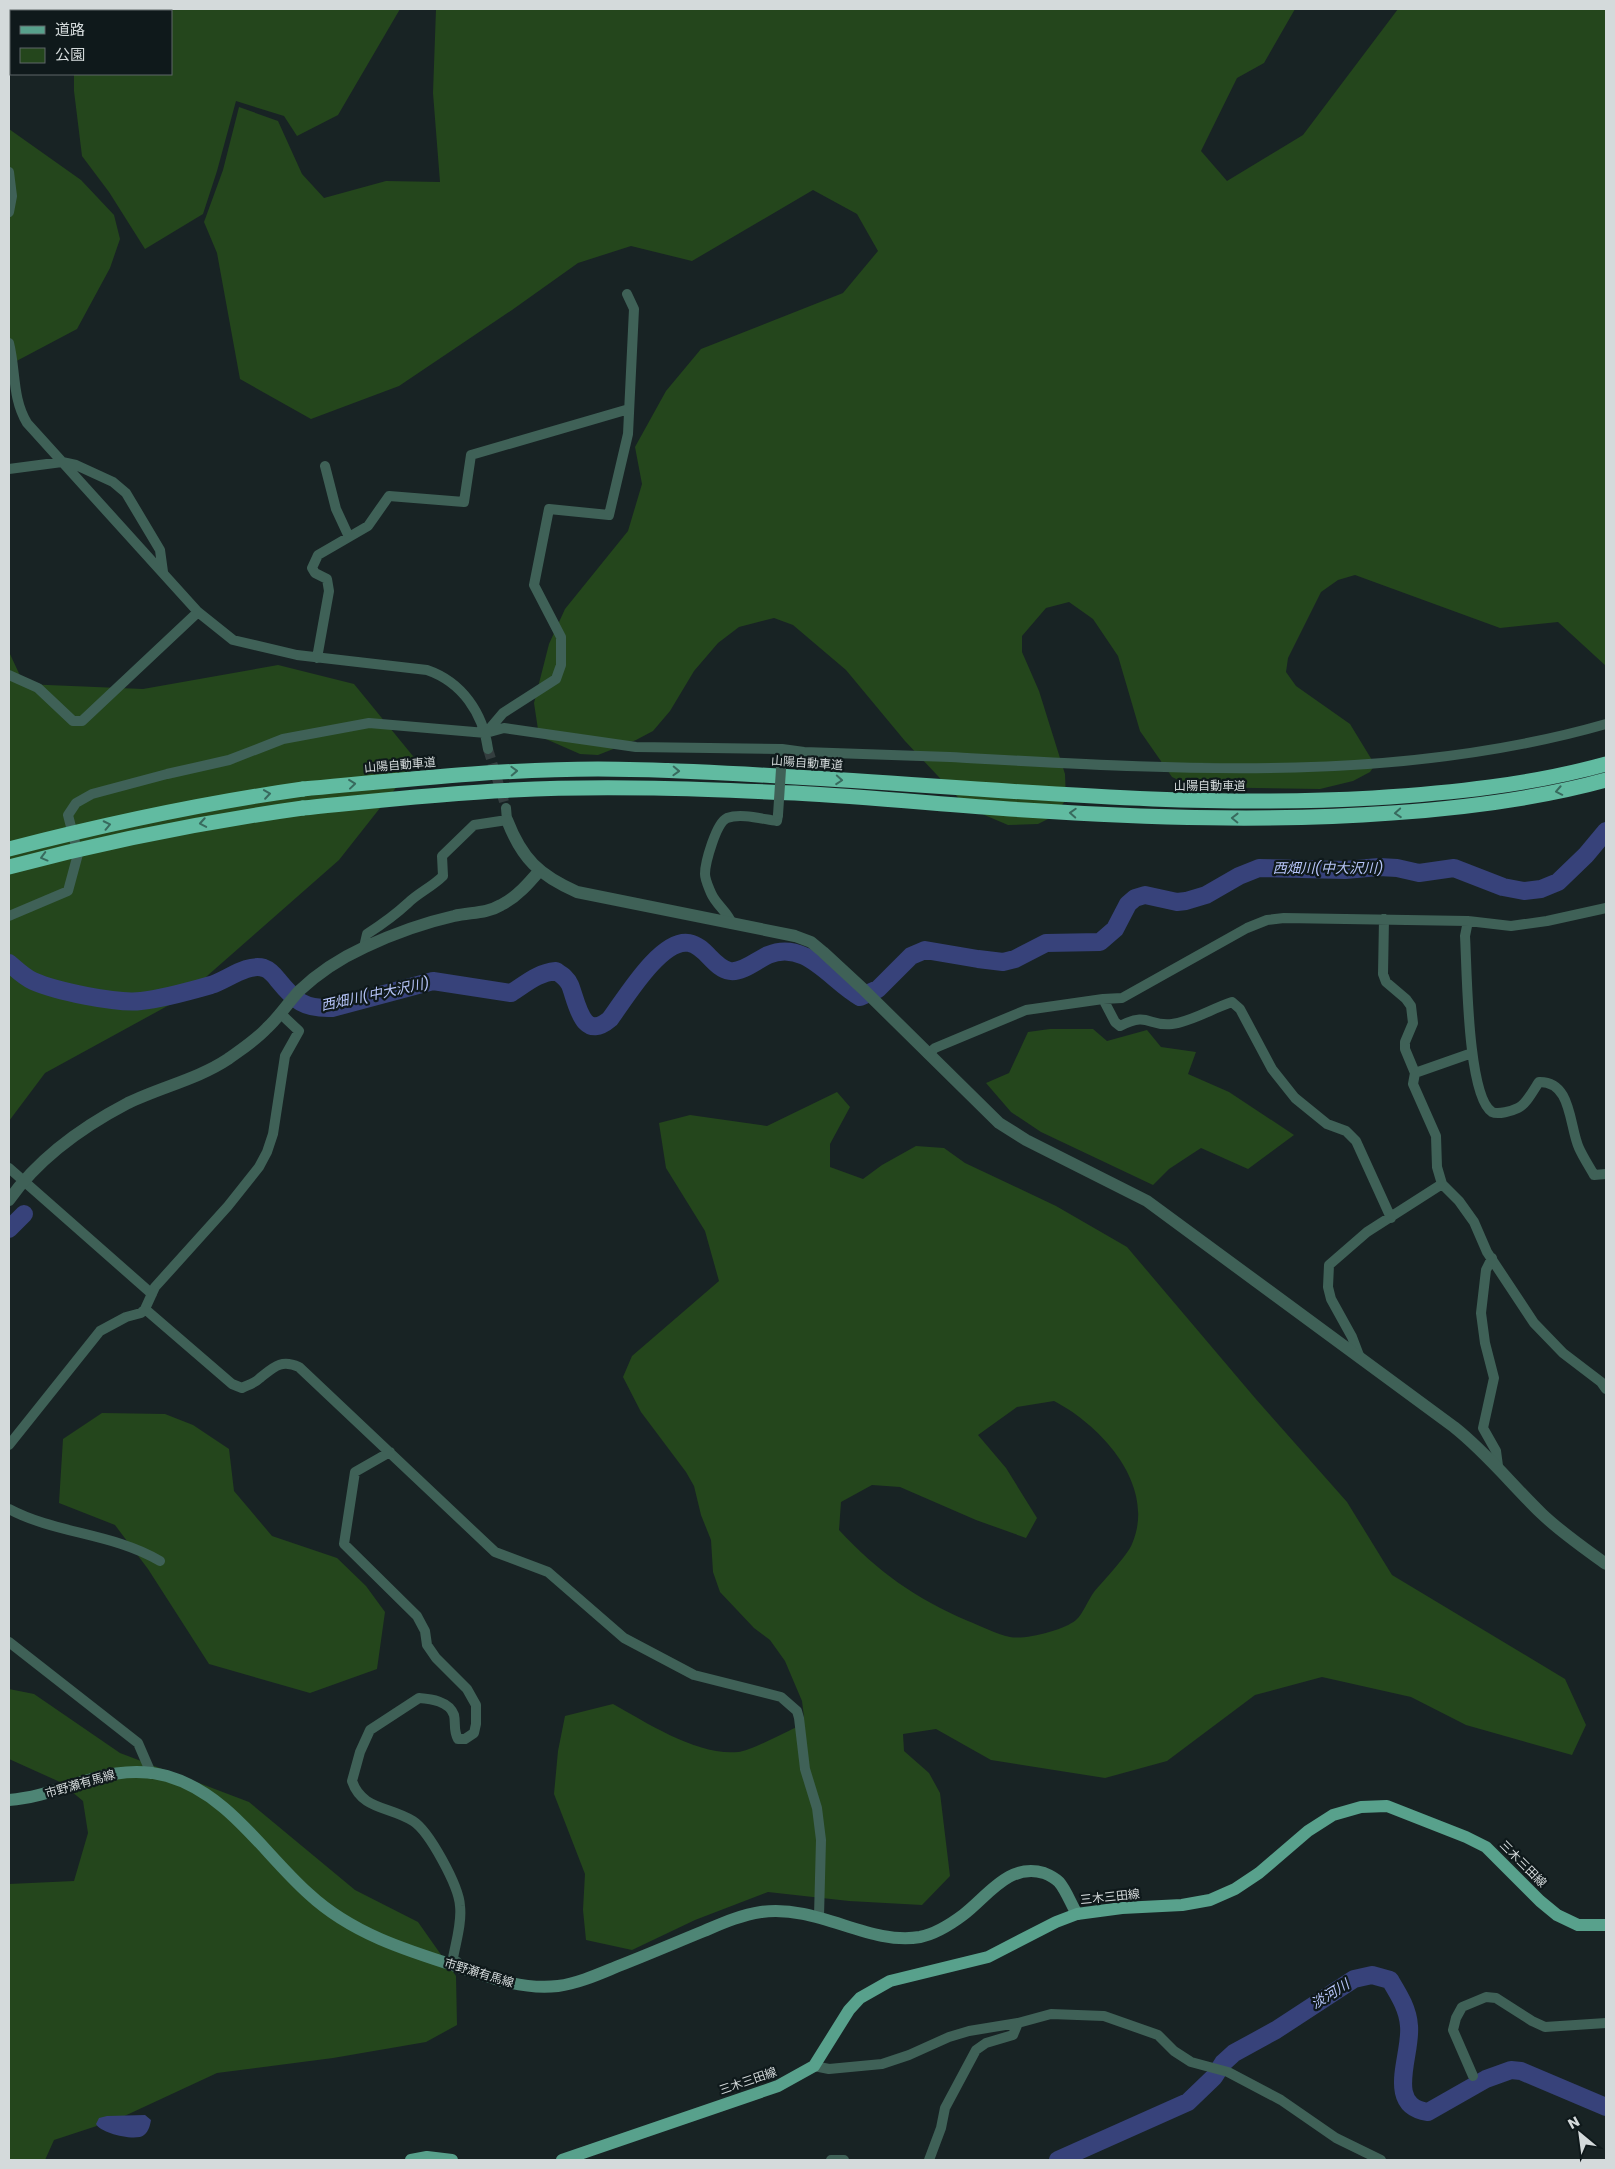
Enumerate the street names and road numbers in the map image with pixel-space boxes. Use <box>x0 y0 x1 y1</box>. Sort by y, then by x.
street label: 山陽自動車道 <box>771 752 844 773</box>
street label: 山陽自動車道 <box>363 753 437 776</box>
street label: 山陽自動車道 <box>1174 777 1246 794</box>
street label: 市野瀬有馬線 <box>43 1765 117 1802</box>
street label: 三木三田線 <box>1496 1836 1551 1891</box>
street label: 三木三田線 <box>1079 1885 1141 1908</box>
street label: 市野瀬有馬線 <box>442 1954 516 1991</box>
street label: 三木三田線 <box>717 2063 779 2098</box>

